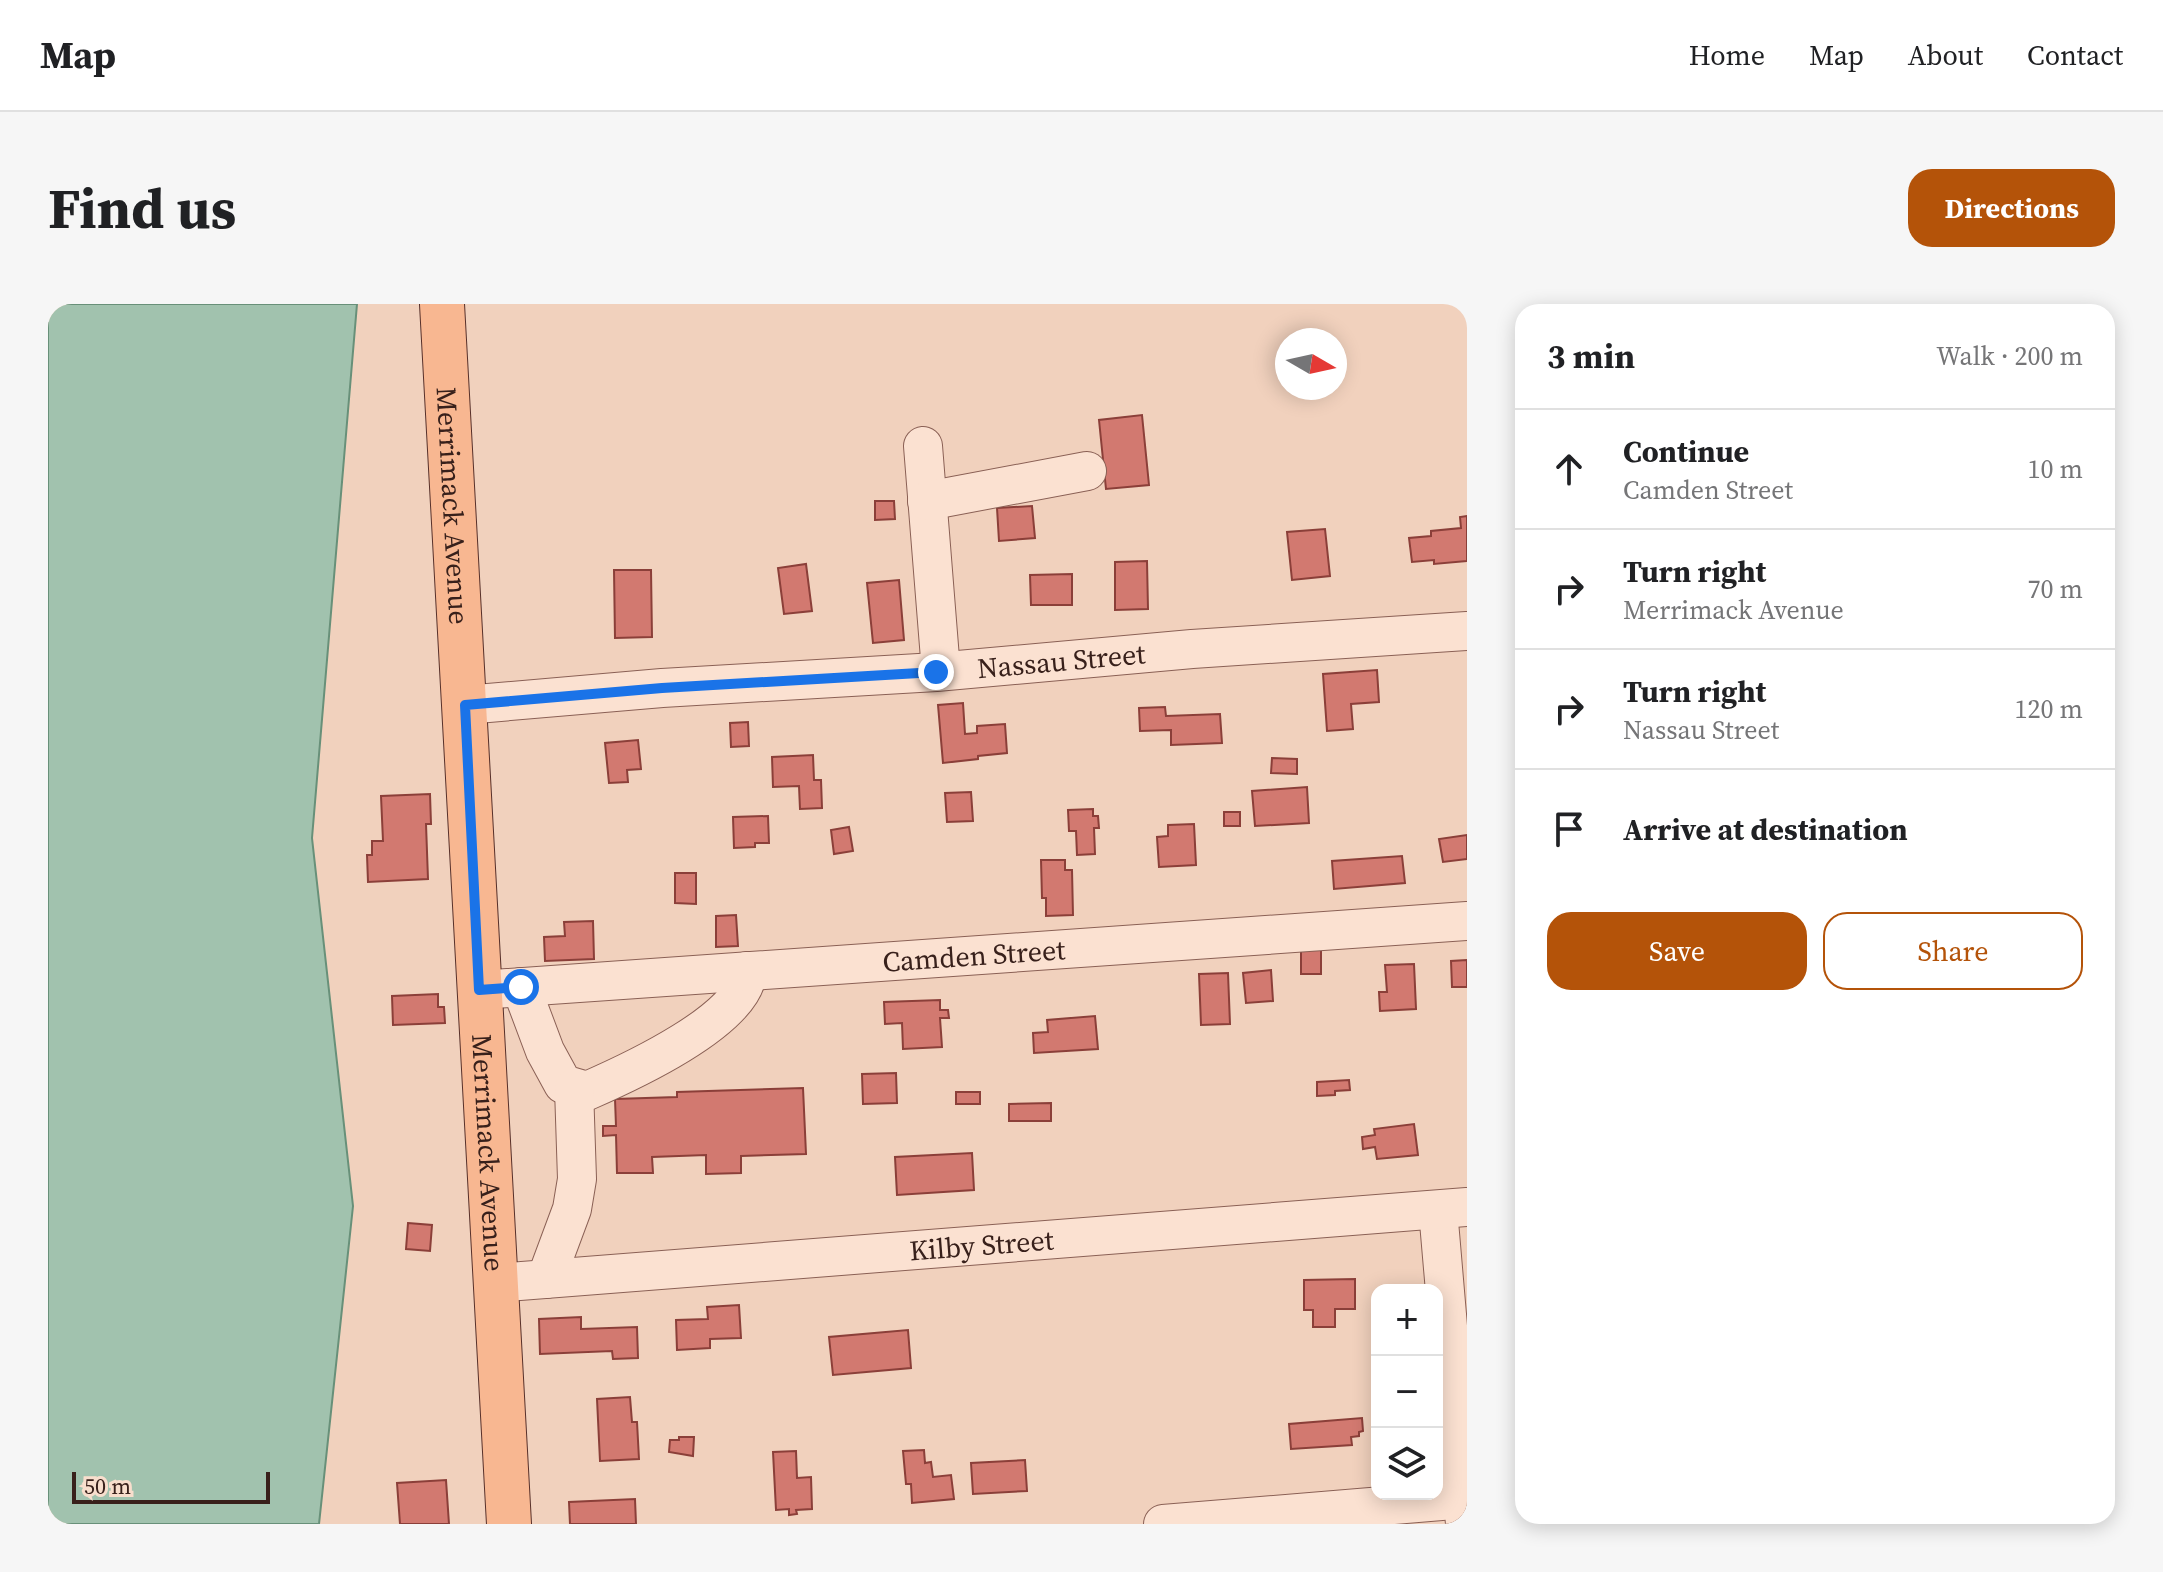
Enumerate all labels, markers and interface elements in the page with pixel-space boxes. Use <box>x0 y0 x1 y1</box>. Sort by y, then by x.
text: Map <box>40 29 116 81</box>
text: Home <box>1689 36 1765 74</box>
text: Map <box>1809 36 1864 74</box>
text: About <box>1908 36 1983 74</box>
text: Contact <box>2027 36 2123 74</box>
button: Directions <box>1908 169 2115 247</box>
text: Find us <box>48 170 236 247</box>
north arrow <box>1275 328 1347 400</box>
text: 3 min <box>1547 333 1635 379</box>
text: Walk · 200 m <box>1936 338 2083 374</box>
street label: Merrimack Avenue <box>428 386 479 625</box>
text: Continue <box>1623 431 1749 472</box>
icon: ahead <box>1547 447 1591 491</box>
text: 10 m <box>2028 451 2083 487</box>
text: Camden Street <box>1623 472 1793 508</box>
text: Turn right <box>1623 551 1766 592</box>
icon: right <box>1547 567 1591 611</box>
text: 70 m <box>2028 571 2083 607</box>
text: Merrimack Avenue <box>1623 592 1844 628</box>
street label: Nassau Street <box>976 634 1148 687</box>
route end <box>918 654 954 690</box>
text: Turn right <box>1623 671 1766 712</box>
icon: right <box>1547 687 1591 731</box>
text: 120 m <box>2015 691 2083 727</box>
text: Nassau Street <box>1623 712 1779 748</box>
icon: arrive <box>1547 807 1591 851</box>
text: Arrive at destination <box>1623 809 1908 850</box>
button: Save <box>1547 912 1807 990</box>
button: Share <box>1823 912 2083 990</box>
street label: Camden Street <box>881 930 1067 981</box>
route start <box>503 969 539 1005</box>
street label: Merrimack Avenue <box>463 1033 514 1272</box>
street label: Kilby Street <box>908 1220 1056 1270</box>
map controls <box>1371 1284 1443 1500</box>
button: + <box>1371 1284 1443 1356</box>
button: − <box>1371 1356 1443 1428</box>
button: layers <box>1371 1428 1443 1500</box>
scale bar <box>72 1468 270 1504</box>
text: 50 m <box>84 1471 131 1501</box>

